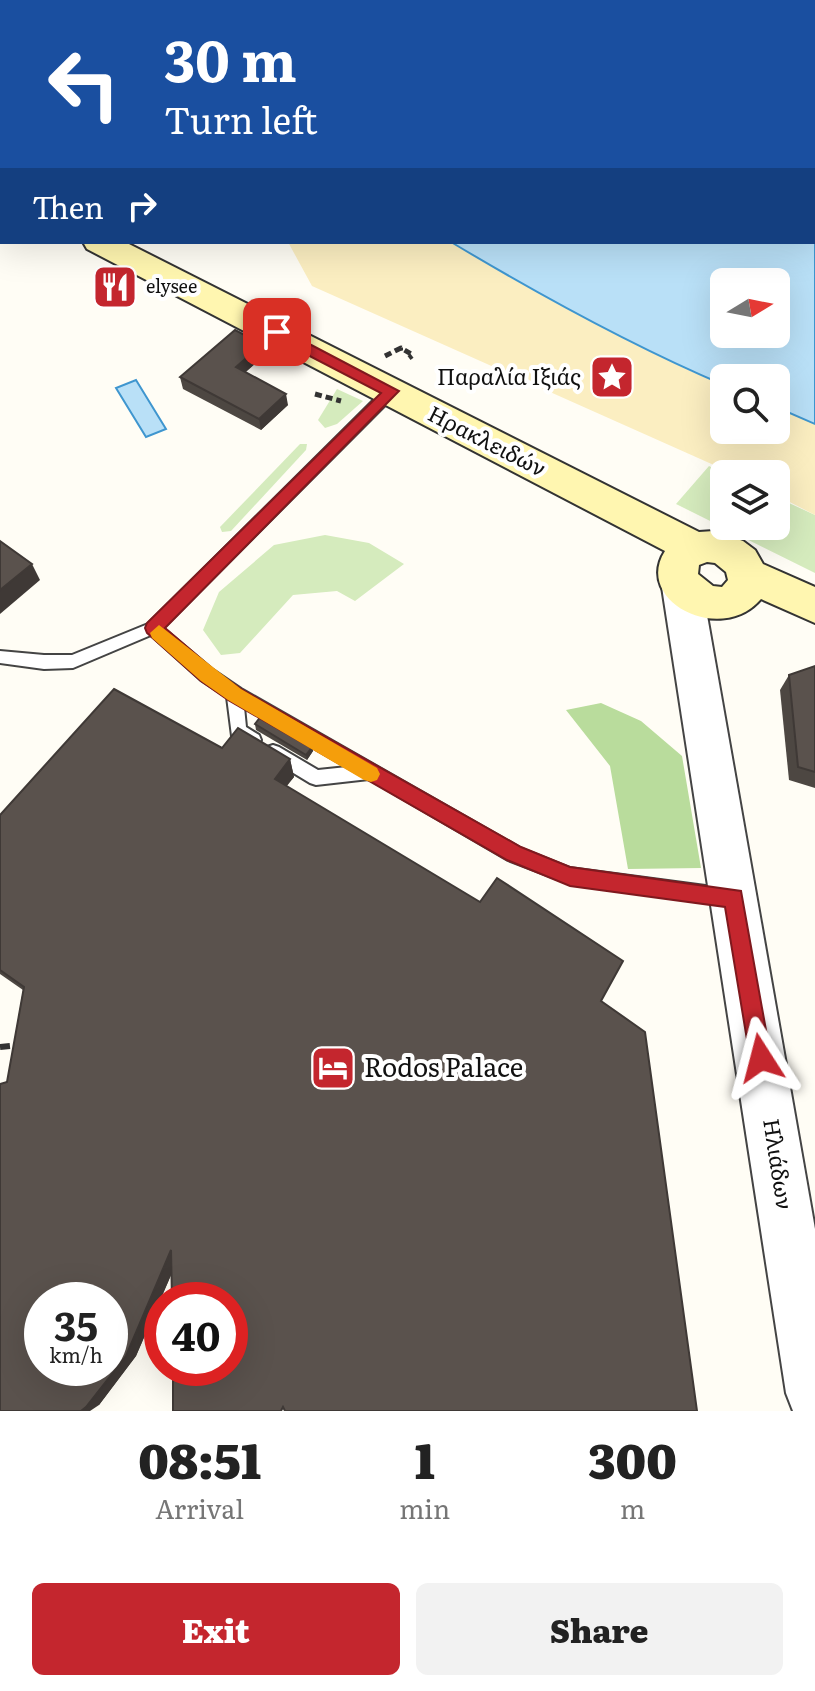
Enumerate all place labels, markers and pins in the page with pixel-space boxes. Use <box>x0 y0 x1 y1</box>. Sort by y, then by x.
restaurant icon: elysee <box>91 263 139 311</box>
place label: elysee <box>146 272 197 299</box>
pin <box>243 298 311 366</box>
place icon: Παραλία Ιξιάς <box>588 353 636 401</box>
place label: Παραλία Ιξιάς <box>437 359 581 392</box>
hotel icon: Rodos Palace <box>309 1044 357 1092</box>
place label: Rodos Palace <box>364 1046 523 1085</box>

